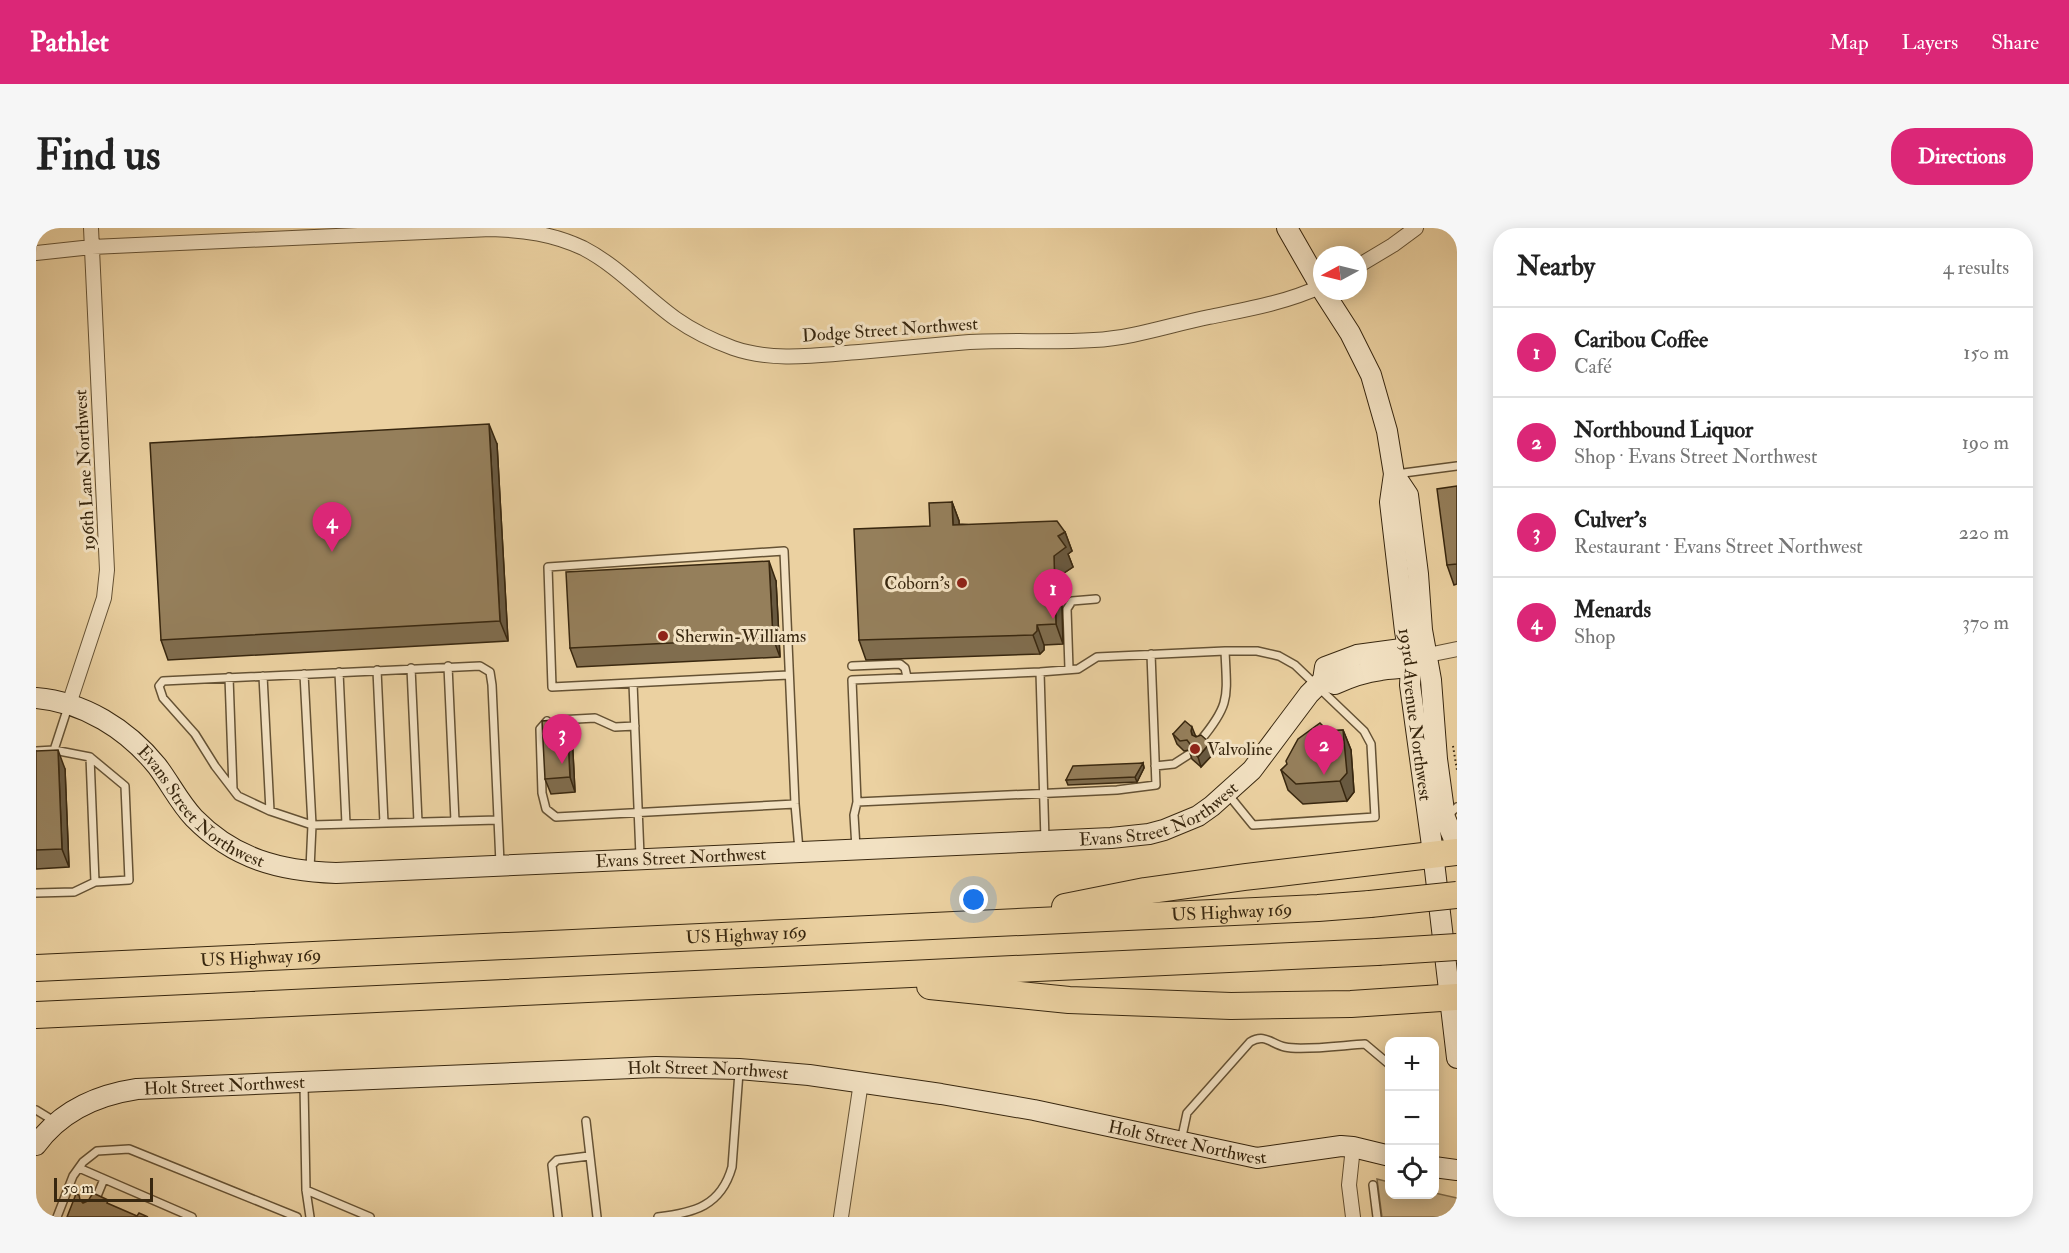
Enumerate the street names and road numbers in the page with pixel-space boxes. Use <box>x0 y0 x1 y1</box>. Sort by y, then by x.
street label: Dodge Street Northwest <box>801 312 979 348</box>
street label: 196th Lane Northwest <box>69 389 101 551</box>
street label: 193rd Avenue Northwest <box>1393 626 1437 802</box>
street label: Evans Street Northwest <box>133 740 268 873</box>
street label: Evans Street Northwest <box>1078 777 1243 851</box>
street label: Evans Street Northwest <box>595 842 767 873</box>
street label: US Highway 169 <box>1171 898 1293 926</box>
street label: US Highway 169 <box>685 920 807 949</box>
street label: US Highway 169 <box>200 943 322 972</box>
street label: Holt Street Northwest <box>627 1055 789 1085</box>
street label: Holt Street Northwest <box>143 1070 305 1100</box>
street label: Holt Street Northwest <box>1106 1115 1268 1170</box>

